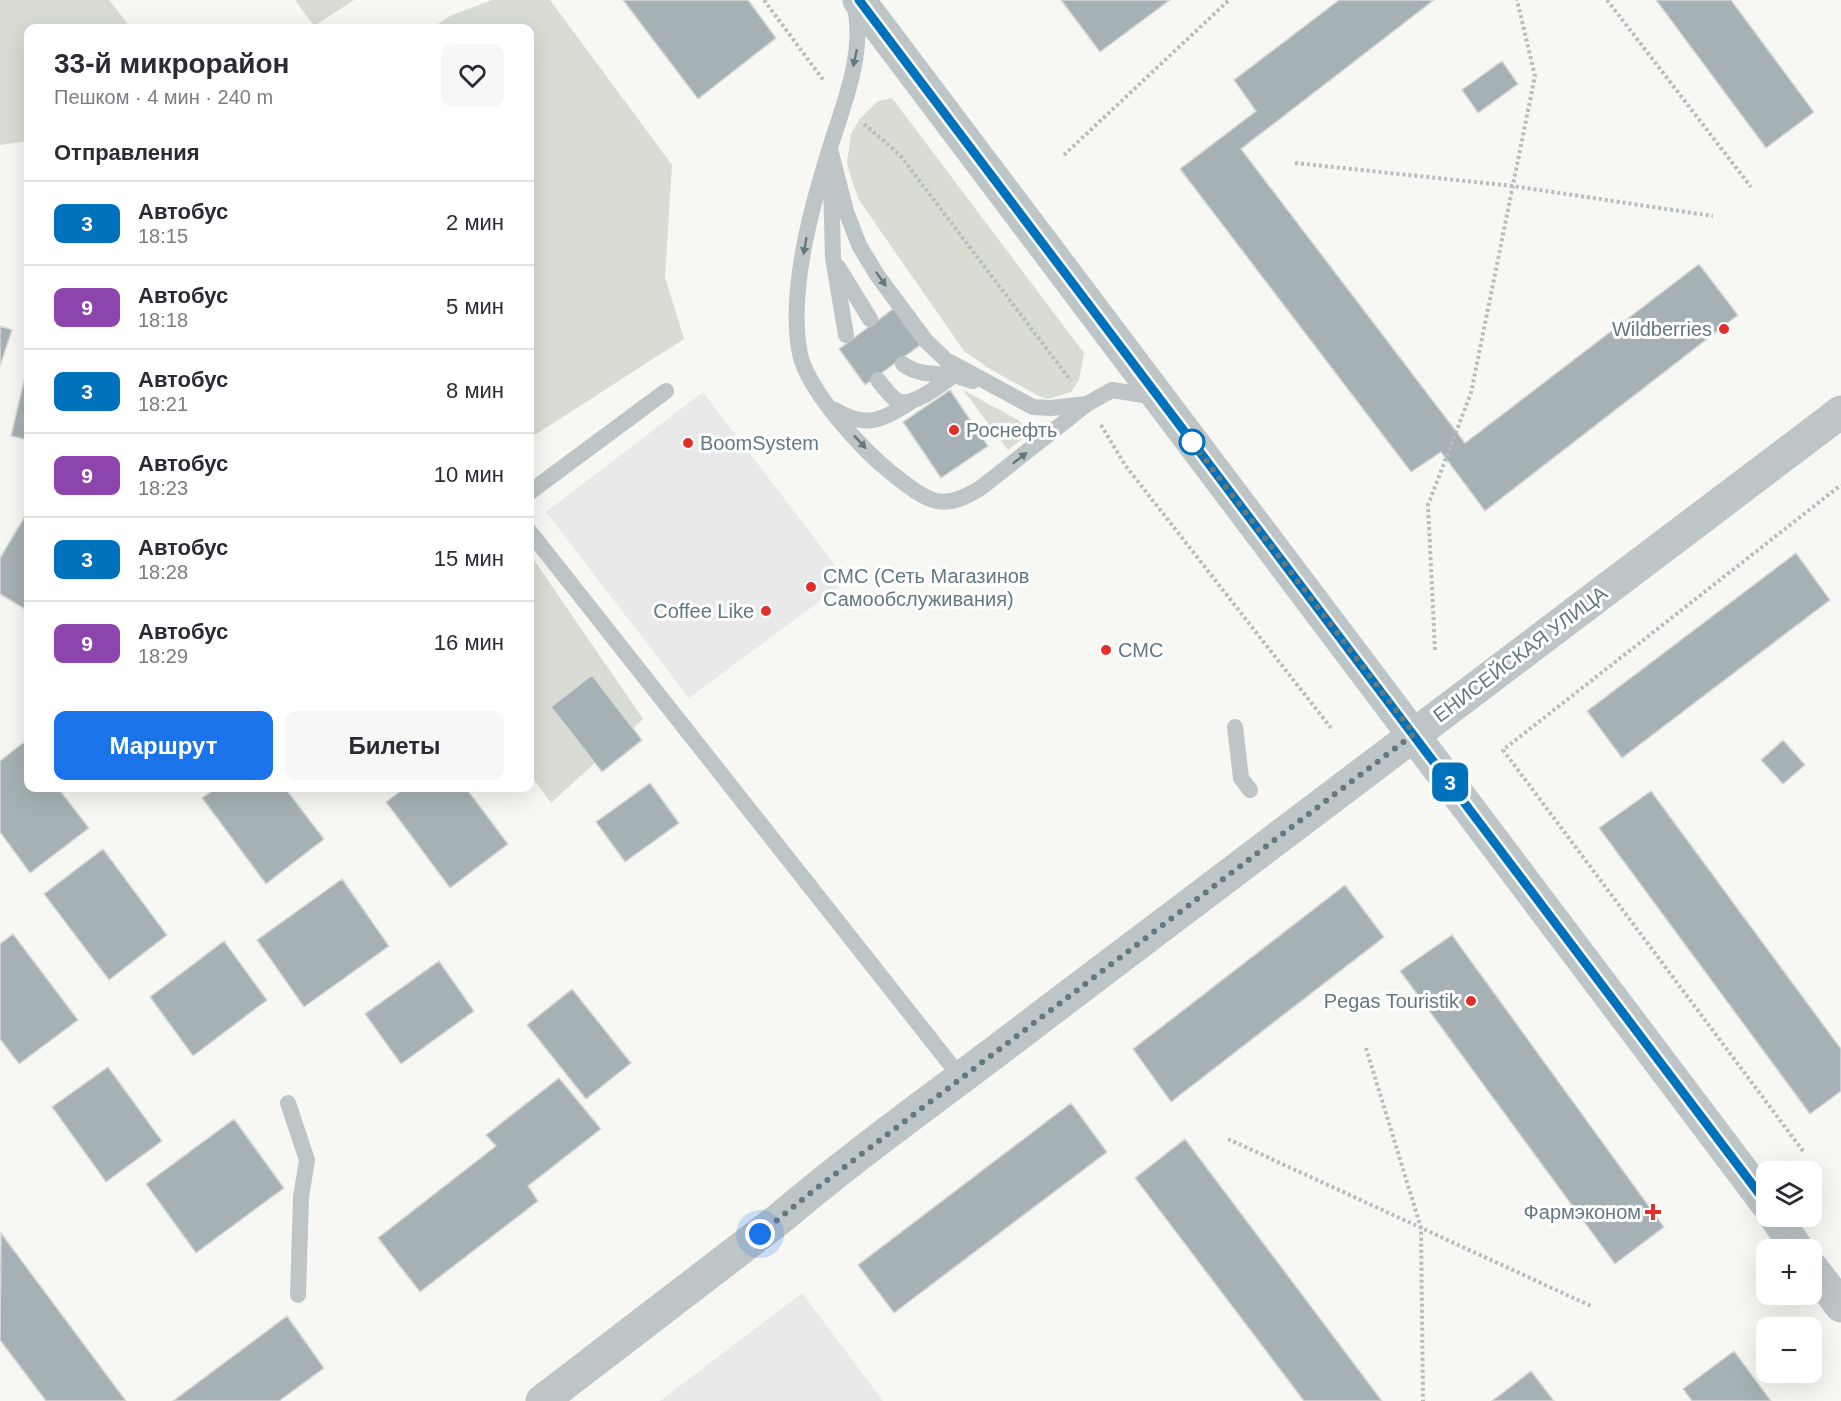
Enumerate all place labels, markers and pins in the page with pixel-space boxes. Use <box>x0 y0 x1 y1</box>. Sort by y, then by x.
place label: Wildberries <box>1612 318 1712 340</box>
marker: Wildberries <box>1717 322 1731 336</box>
place label: Роснефть <box>966 419 1057 441</box>
marker: Роснефть <box>947 423 961 437</box>
unlabelled marker <box>1179 429 1205 455</box>
place label: BoomSystem <box>700 432 819 454</box>
marker: BoomSystem <box>681 436 695 450</box>
place label: СМС (Сеть Магазинов Самообслуживания) <box>823 565 1029 610</box>
marker: СМС (Сеть Магазинов Самообслуживания) <box>804 580 818 594</box>
place label: Coffee Like <box>653 600 754 622</box>
marker: Coffee Like <box>759 604 773 618</box>
place label: СМС <box>1118 639 1163 661</box>
marker: СМС <box>1099 643 1113 657</box>
place label: Pegas Touristik <box>1324 990 1460 1012</box>
marker: Pegas Touristik <box>1464 994 1478 1008</box>
place label: Фармэконом <box>1524 1201 1641 1223</box>
marker: Фармэконом <box>1646 1205 1660 1219</box>

